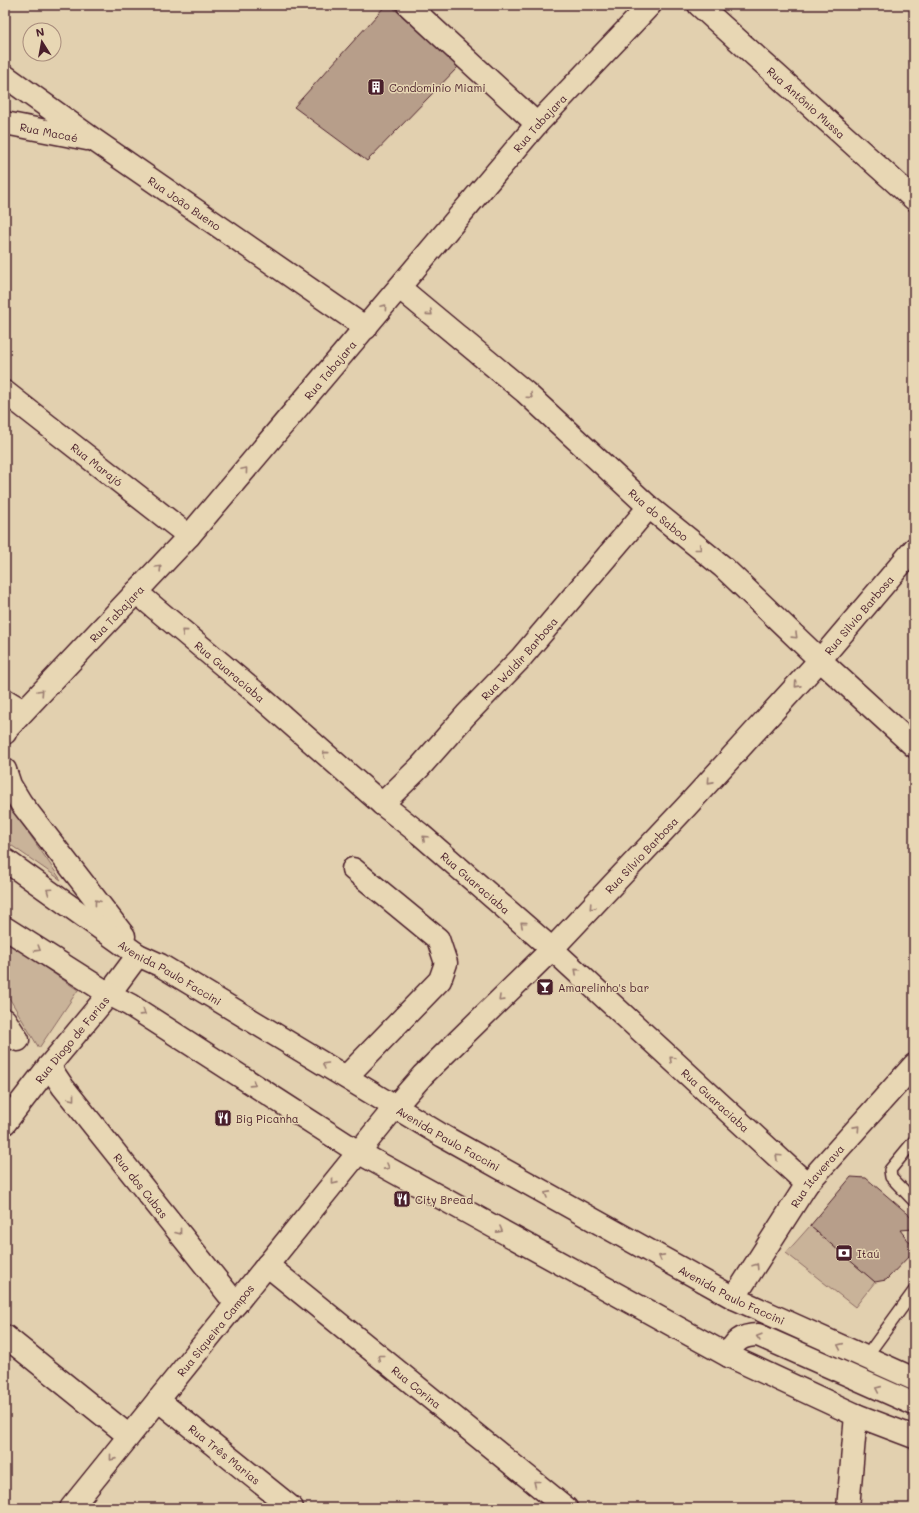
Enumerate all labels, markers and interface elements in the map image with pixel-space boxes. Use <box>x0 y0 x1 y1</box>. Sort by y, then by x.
north arrow <box>22 22 62 62</box>
text: N <box>34 24 46 40</box>
street label: Rua Antônio Mussa <box>764 63 849 141</box>
building icon: Condominio Miami <box>366 77 386 97</box>
place label: Condominio Miami <box>389 80 486 95</box>
street label: Rua Tabajara <box>509 90 570 155</box>
street label: Rua Macaé <box>19 119 80 145</box>
street label: Rua João Bueno <box>145 172 225 233</box>
one-way arrow <box>379 304 386 312</box>
one-way arrow <box>425 308 433 315</box>
street label: Rua Tabajara <box>300 337 359 402</box>
one-way arrow <box>525 392 532 399</box>
street label: Rua Marajó <box>68 439 126 489</box>
one-way arrow <box>241 467 248 475</box>
street label: Rua do Saboo <box>626 485 692 544</box>
one-way arrow <box>695 544 702 551</box>
one-way arrow <box>155 565 162 572</box>
street label: Rua Silvio Barbosa <box>820 571 897 658</box>
street label: Rua Tabajara <box>86 581 147 645</box>
street label: Rua Waldir Barbosa <box>477 613 560 703</box>
one-way arrow <box>181 629 188 636</box>
one-way arrow <box>790 631 798 639</box>
street label: Rua Guaraciaba <box>192 637 269 705</box>
one-way arrow <box>795 680 802 688</box>
one-way arrow <box>36 690 43 697</box>
one-way arrow <box>323 752 330 759</box>
one-way arrow <box>707 776 714 784</box>
street label: Rua Silvio Barbosa <box>601 813 681 896</box>
one-way arrow <box>422 836 429 843</box>
street label: Rua Guaraciaba <box>438 848 514 917</box>
one-way arrow <box>46 888 53 896</box>
one-way arrow <box>95 899 102 906</box>
one-way arrow <box>589 902 597 910</box>
one-way arrow <box>520 921 527 928</box>
street label: Avenida Paulo Faccini <box>116 936 225 1008</box>
one-way arrow <box>34 944 41 952</box>
one-way arrow <box>574 969 581 976</box>
bar icon: Amarelinho's bar <box>535 977 555 997</box>
place label: Amarelinho's bar <box>558 980 649 995</box>
street label: Rua Diogo de Farias <box>31 992 112 1086</box>
one-way arrow <box>498 994 506 1002</box>
one-way arrow <box>139 1008 146 1016</box>
one-way arrow <box>669 1057 677 1064</box>
one-way arrow <box>322 1062 329 1070</box>
street label: Rua Guaraciaba <box>679 1065 753 1135</box>
one-way arrow <box>248 1079 255 1086</box>
one-way arrow <box>67 1093 74 1100</box>
street label: Avenida Paulo Faccini <box>394 1102 503 1174</box>
restaurant icon: Big Picanha <box>213 1108 233 1128</box>
place label: Big Picanha <box>236 1111 299 1126</box>
one-way arrow <box>853 1125 860 1133</box>
street label: Rua Itaverava <box>787 1141 847 1210</box>
street label: Rua dos Cubas <box>111 1150 172 1221</box>
one-way arrow <box>775 1154 783 1162</box>
one-way arrow <box>382 1163 390 1170</box>
one-way arrow <box>332 1178 339 1185</box>
restaurant icon: City Bread <box>392 1189 412 1209</box>
one-way arrow <box>544 1191 552 1199</box>
place label: City Bread <box>415 1192 473 1207</box>
one-way arrow <box>496 1225 503 1233</box>
one-way arrow <box>174 1228 181 1235</box>
bank icon: Itaú <box>834 1243 854 1263</box>
place label: Itaú <box>857 1246 880 1261</box>
one-way arrow <box>658 1255 665 1262</box>
street label: Avenida Paulo Faccini <box>676 1261 788 1328</box>
one-way arrow <box>751 1263 758 1270</box>
street label: Rua Siqueira Campos <box>173 1281 257 1379</box>
one-way arrow <box>756 1333 763 1342</box>
one-way arrow <box>837 1343 844 1351</box>
one-way arrow <box>378 1355 385 1362</box>
street label: Rua Corina <box>389 1362 445 1411</box>
one-way arrow <box>875 1386 883 1394</box>
street label: Rua Três Marias <box>186 1421 264 1487</box>
one-way arrow <box>109 1453 116 1460</box>
one-way arrow <box>533 1481 540 1488</box>

